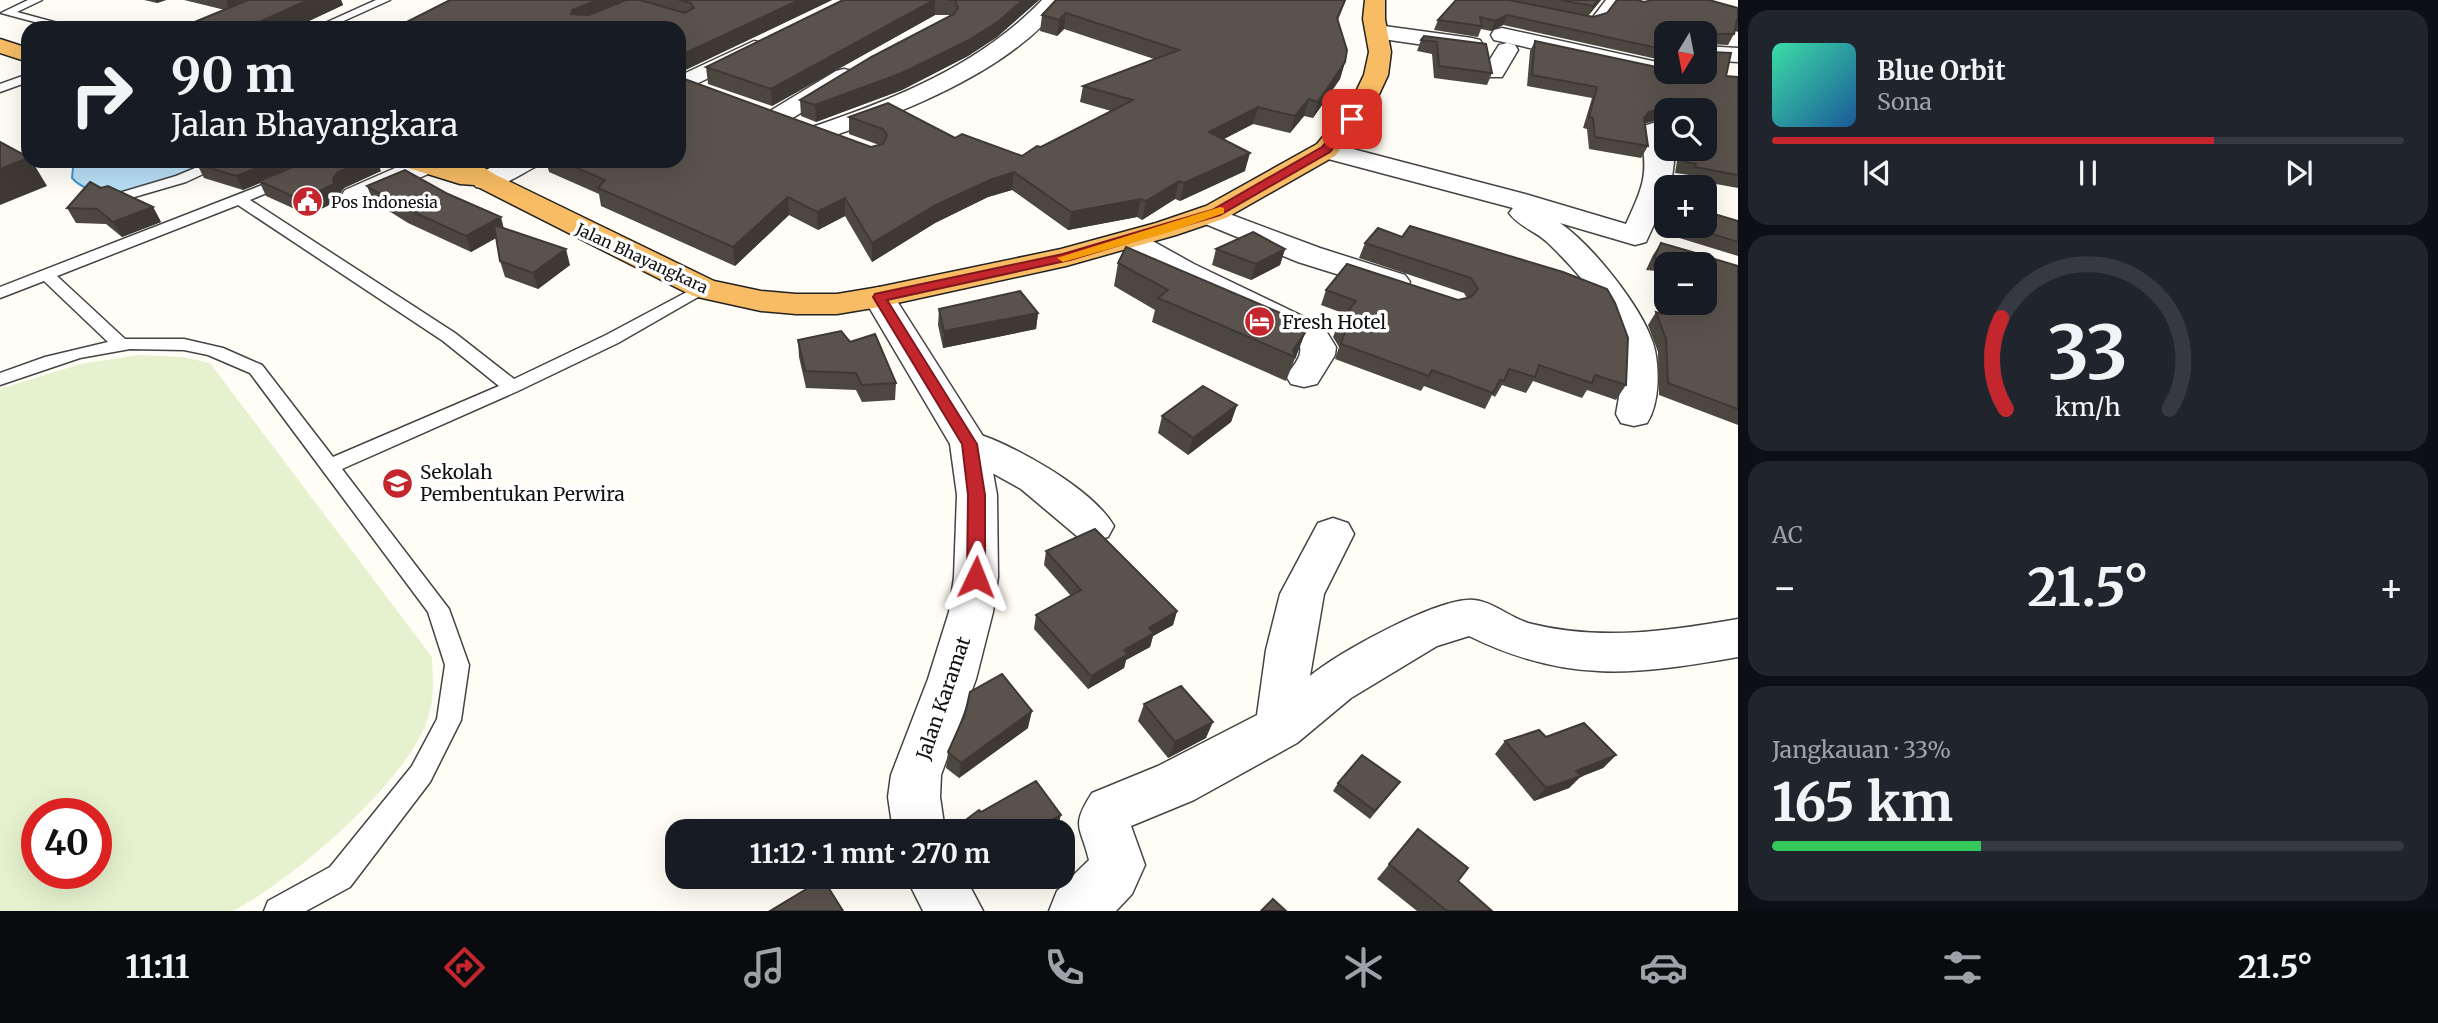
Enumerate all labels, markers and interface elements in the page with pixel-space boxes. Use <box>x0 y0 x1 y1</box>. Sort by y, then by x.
north arrow <box>1654 21 1717 84</box>
map controls <box>1654 21 1717 315</box>
text: 90 m <box>171 44 295 105</box>
icon: right <box>56 49 147 140</box>
text: Blue Orbit <box>1877 54 2006 87</box>
text: Sona <box>1877 87 1932 116</box>
pin <box>1322 89 1382 149</box>
button: search <box>1654 98 1717 161</box>
icon: arrive <box>1333 100 1371 138</box>
text: Jalan Bhayangkara <box>171 105 458 145</box>
icon: previous <box>1858 154 1896 192</box>
icon: pause <box>2069 154 2107 192</box>
icon: next <box>2280 154 2318 192</box>
button: + <box>1654 175 1717 238</box>
public building icon: Pos Indonesia <box>291 185 325 219</box>
place label: Pos Indonesia <box>331 192 438 212</box>
street label: Jalan Bhayangkara <box>572 218 712 298</box>
button: − <box>1654 252 1717 315</box>
hotel icon: Fresh Hotel <box>1242 305 1276 339</box>
text: 33 <box>2048 307 2128 399</box>
place label: Fresh Hotel <box>1282 310 1386 334</box>
text: km/h <box>2055 391 2121 423</box>
place label: Sekolah Pembentukan Perwira <box>420 460 625 506</box>
school or university icon: Sekolah Pembentukan Perwira <box>380 466 414 500</box>
text: AC <box>1772 520 1803 549</box>
position arrow <box>939 540 1013 614</box>
text: 21.5° <box>2027 555 2149 620</box>
text: − <box>1772 564 1797 611</box>
text: + <box>2379 564 2404 611</box>
street label: Jalan Karamat <box>910 633 975 764</box>
text: Jangkauan · 33% <box>1772 735 1951 764</box>
text: 165 km <box>1772 770 1953 835</box>
speed limit sign: 40 <box>21 798 112 889</box>
text: 11:12 · 1 mnt · 270 m <box>750 837 990 870</box>
icon: directions <box>440 943 489 992</box>
icon: music <box>740 943 789 992</box>
icon: phone <box>1040 943 1089 992</box>
icon: climate <box>1339 943 1388 992</box>
icon: car <box>1639 943 1688 992</box>
icon: filters <box>1938 943 1987 992</box>
text: 11:11 <box>125 947 190 987</box>
text: 21.5° <box>2238 947 2313 987</box>

